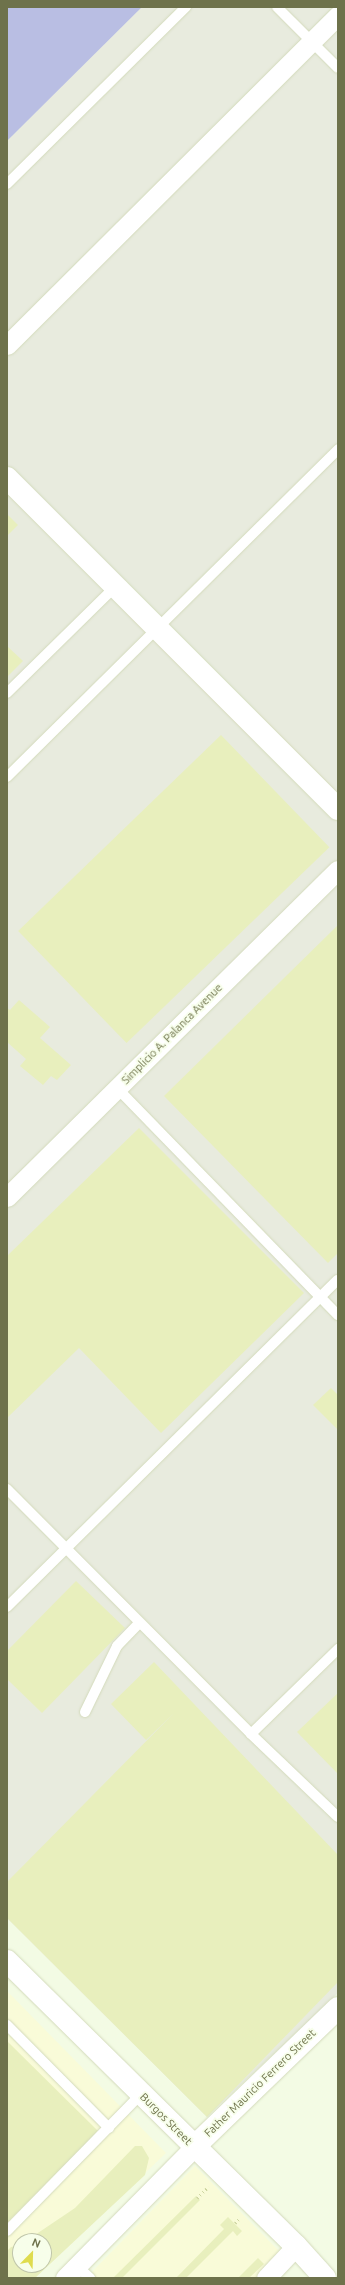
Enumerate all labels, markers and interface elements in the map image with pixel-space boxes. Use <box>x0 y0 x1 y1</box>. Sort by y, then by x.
street label: Simplicio A. Palanca Avenue <box>119 981 225 1087</box>
street label: Father Mauricio Ferrero Street <box>202 2026 318 2140</box>
street label: Burgos Street <box>137 2090 195 2148</box>
north arrow <box>12 2233 52 2273</box>
text: N <box>30 2236 42 2250</box>

